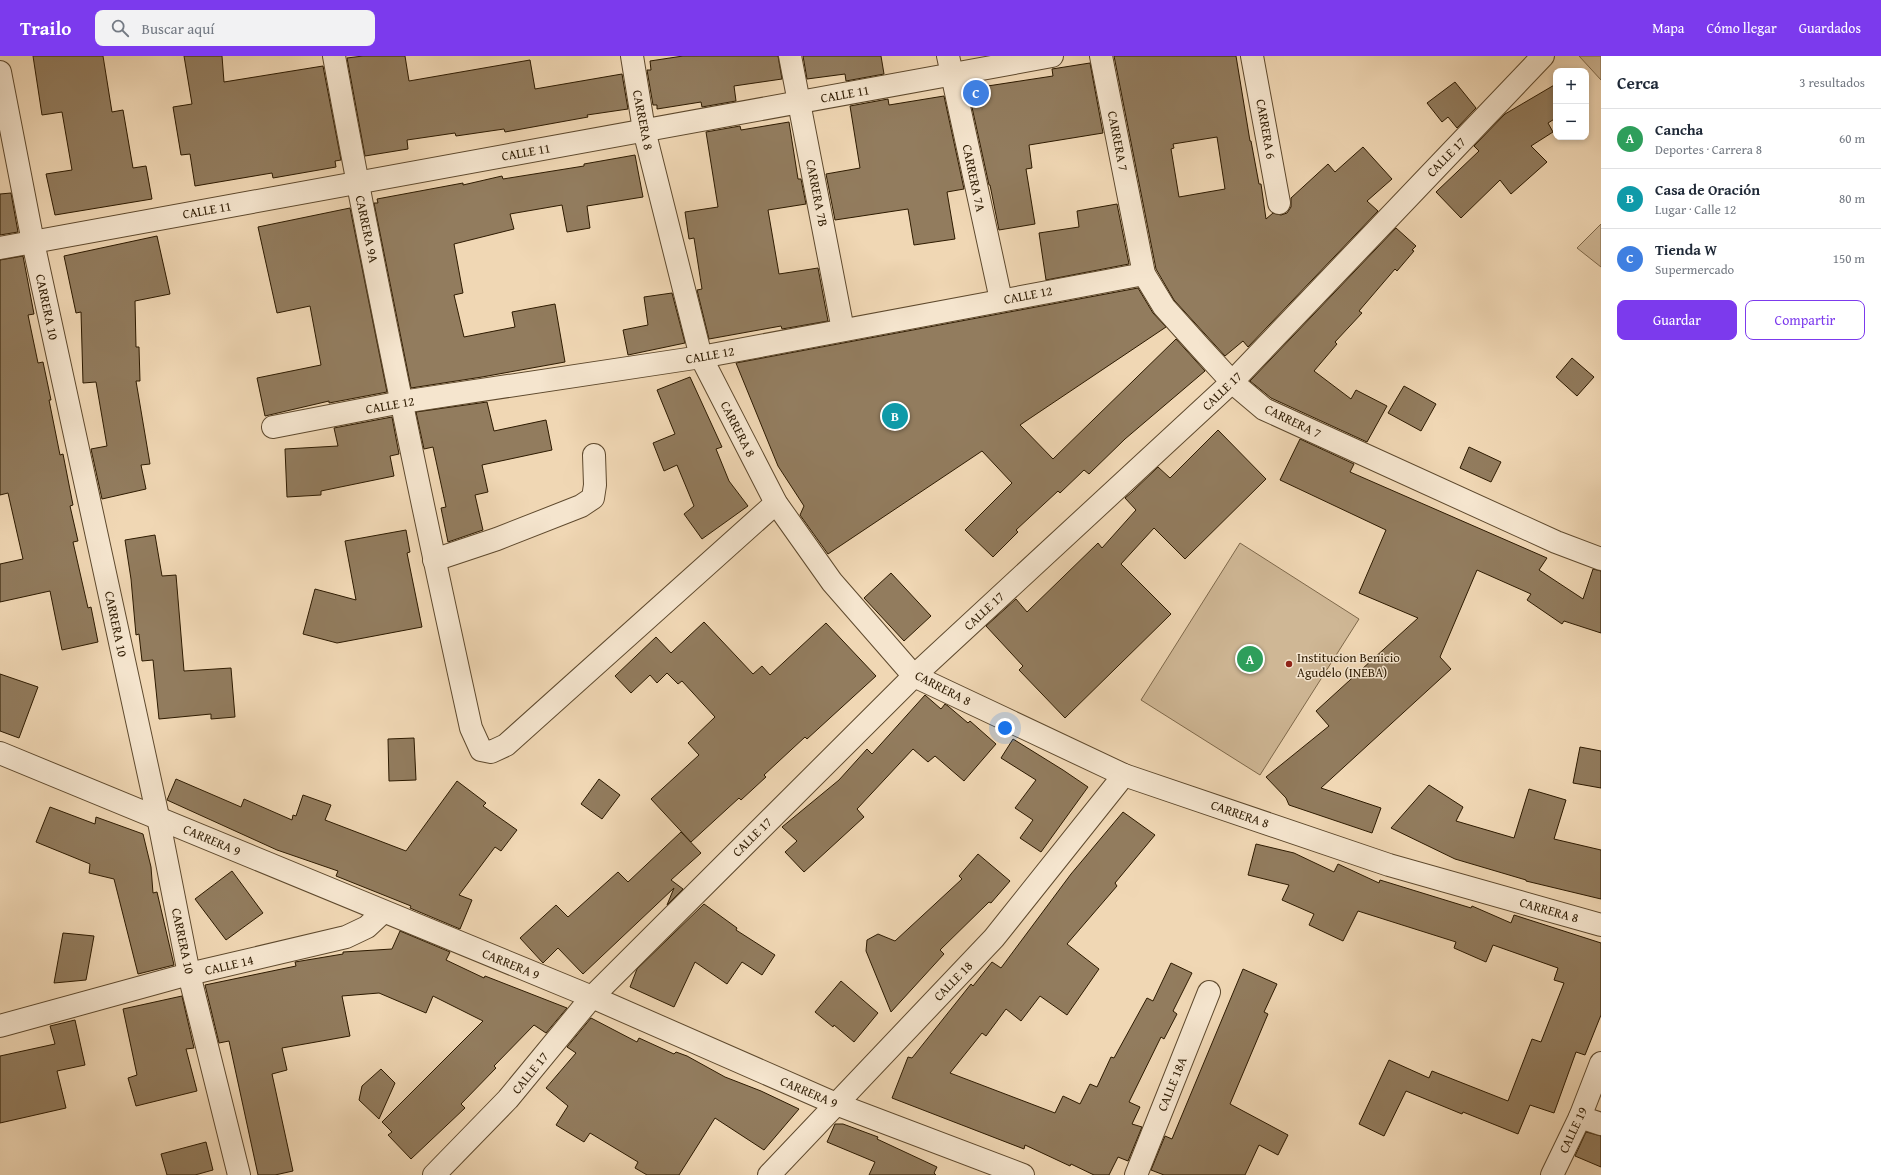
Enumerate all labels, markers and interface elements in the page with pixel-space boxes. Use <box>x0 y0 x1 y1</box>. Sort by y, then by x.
search box <box>95 10 375 46</box>
text: Trailo <box>20 14 71 42</box>
icon: search <box>109 17 131 39</box>
text: Buscar aquí <box>141 18 215 39</box>
text: Mapa <box>1652 18 1684 38</box>
text: Cómo llegar <box>1706 18 1777 38</box>
text: Guardados <box>1799 18 1861 38</box>
map controls <box>1553 68 1589 140</box>
button: + <box>1553 68 1589 104</box>
text: Cerca <box>1617 70 1659 95</box>
text: 3 resultados <box>1799 73 1865 92</box>
pin: C <box>963 78 989 108</box>
street label: CALLE 11 <box>819 80 871 108</box>
street label: CARRERA 8 <box>628 88 658 152</box>
street label: CARRERA 6 <box>1251 98 1281 160</box>
button: − <box>1553 104 1589 140</box>
street label: CARRERA 7 <box>1103 109 1133 173</box>
text: Cancha <box>1655 119 1703 140</box>
text: A <box>1626 129 1634 148</box>
text: 60 m <box>1839 129 1865 148</box>
street label: CALLE 17 <box>1422 133 1470 181</box>
street label: CALLE 11 <box>500 138 552 166</box>
text: Deportes · Carrera 8 <box>1655 140 1762 159</box>
street label: CARRERA 7A <box>958 143 990 214</box>
street label: CARRERA 7B <box>801 158 833 228</box>
text: Casa de Oración <box>1655 179 1760 200</box>
text: B <box>1626 189 1634 208</box>
text: 80 m <box>1839 189 1865 208</box>
street label: CARRERA 9A <box>351 194 383 265</box>
street label: CALLE 11 <box>181 196 233 224</box>
text: Lugar · Calle 12 <box>1655 200 1736 219</box>
text: Tienda W <box>1655 239 1717 260</box>
text: C <box>1626 249 1634 268</box>
text: 150 m <box>1833 249 1865 268</box>
text: Supermercado <box>1655 260 1734 279</box>
street label: CARRERA 10 <box>31 272 63 342</box>
street label: CALLE 12 <box>1002 281 1054 309</box>
button: Guardar <box>1617 300 1737 340</box>
button: Compartir <box>1745 300 1865 340</box>
street label: CALLE 12 <box>684 341 736 369</box>
street label: CALLE 17 <box>1198 367 1246 415</box>
street label: CALLE 12 <box>364 391 416 419</box>
street label: CARRERA 8 <box>716 398 760 460</box>
street label: CARRERA 7 <box>1262 399 1324 443</box>
pin: B <box>882 401 908 431</box>
street label: CALLE 17 <box>960 587 1008 635</box>
street label: CARRERA 10 <box>100 589 132 659</box>
pin: A <box>1237 644 1263 674</box>
place label: Institucion Benicio Agudelo (INEBA) <box>1297 648 1400 682</box>
marker: Institucion Benicio Agudelo (INEBA) <box>1284 659 1294 669</box>
street label: CARRERA 8 <box>912 666 974 710</box>
your location <box>995 718 1015 738</box>
street label: CARRERA 8 <box>1208 795 1272 833</box>
street label: CALLE 17 <box>728 813 776 861</box>
street label: CARRERA 9 <box>180 819 244 861</box>
street label: CARRERA 8 <box>1517 893 1581 927</box>
street label: CARRERA 10 <box>167 906 199 976</box>
street label: CARRERA 9 <box>479 944 543 984</box>
street label: CALLE 14 <box>203 950 255 980</box>
street label: CALLE 18 <box>929 957 977 1005</box>
street label: CALLE 17 <box>507 1048 553 1098</box>
street label: CALLE 18A <box>1152 1054 1192 1114</box>
street label: CARRERA 9 <box>777 1071 841 1113</box>
street label: CALLE 19 <box>1554 1104 1592 1156</box>

